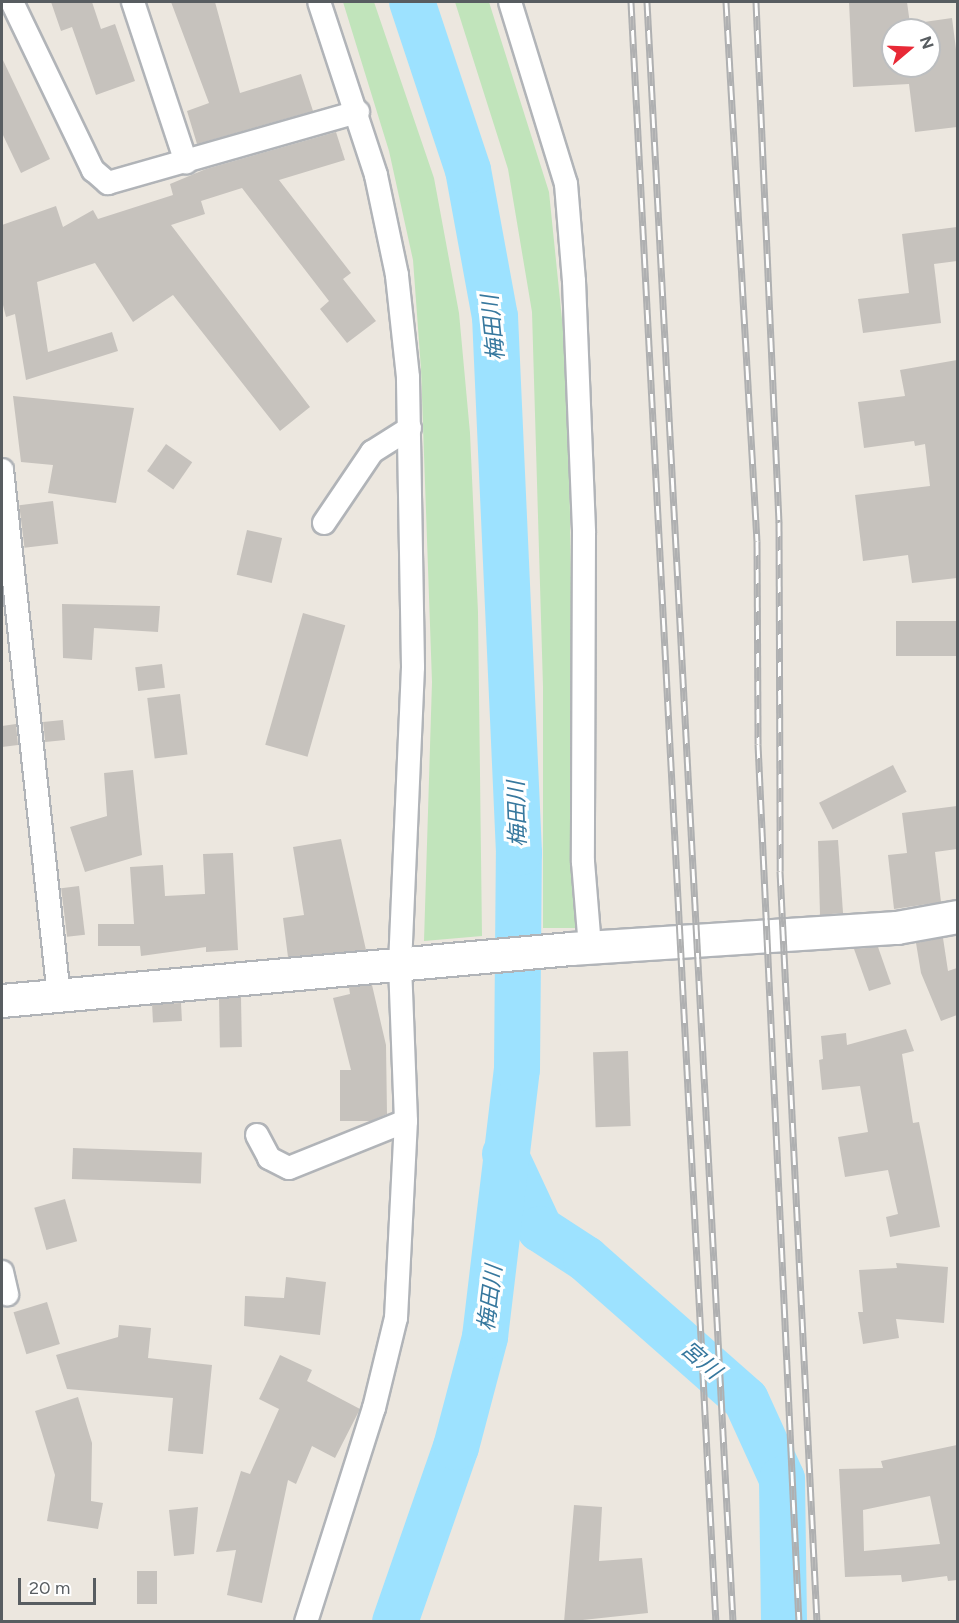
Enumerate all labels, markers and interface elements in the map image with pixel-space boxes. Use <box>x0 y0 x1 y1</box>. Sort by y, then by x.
north arrow <box>881 18 941 78</box>
text: N <box>916 34 938 52</box>
water label: 梅田川 <box>476 294 510 362</box>
water label: 梅田川 <box>503 781 531 847</box>
water label: 梅田川 <box>473 1264 507 1332</box>
water label: 宮川 <box>676 1336 726 1384</box>
scale bar <box>21 1566 99 1604</box>
text: 20 m <box>29 1577 70 1599</box>

